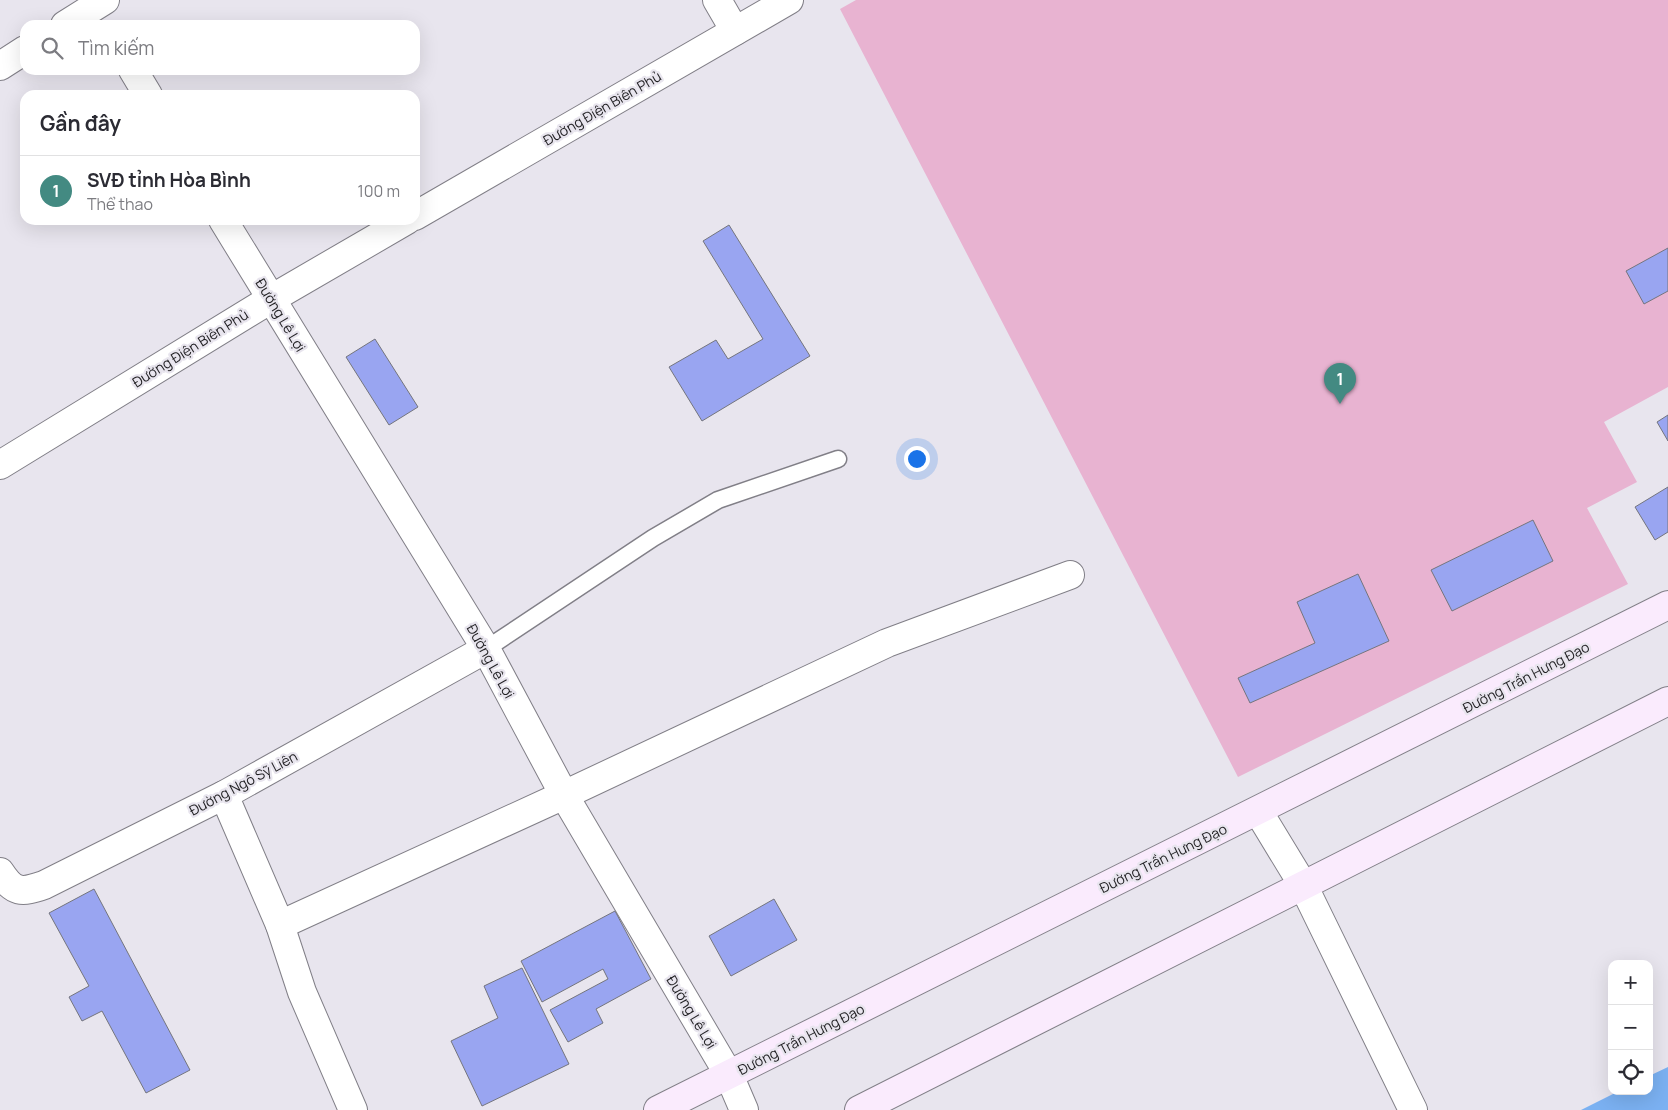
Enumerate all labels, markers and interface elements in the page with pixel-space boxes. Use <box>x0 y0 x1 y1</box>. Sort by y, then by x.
search box <box>20 20 420 75</box>
icon: search <box>38 34 66 62</box>
text: Tìm kiếm <box>78 35 154 61</box>
street label: Đường Điện Biên Phủ <box>540 66 664 150</box>
text: Gần đây <box>40 109 121 137</box>
text: SVĐ tỉnh Hòa Bình <box>87 167 251 193</box>
text: 1 <box>52 180 60 202</box>
text: 100 m <box>357 180 400 202</box>
text: Thể thao <box>87 193 153 215</box>
street label: Đường Lê Lợi <box>252 275 310 355</box>
street label: Đường Điện Biên Phủ <box>128 305 252 391</box>
pin: 1 <box>1324 363 1356 404</box>
your location <box>904 446 930 472</box>
street label: Đường Lê Lợi <box>463 620 519 702</box>
street label: Đường Trần Hưng Đạo <box>1460 637 1592 717</box>
street label: Đường Ngô Sỹ Liên <box>186 746 300 820</box>
street label: Đường Trần Hưng Đạo <box>1096 819 1230 897</box>
map controls <box>1608 960 1653 1095</box>
button: + <box>1608 960 1653 1005</box>
street label: Đường Lê Lợi <box>663 972 721 1052</box>
street label: Đường Trần Hưng Đạo <box>735 999 867 1079</box>
button: − <box>1608 1005 1653 1050</box>
button: locate <box>1608 1050 1653 1095</box>

